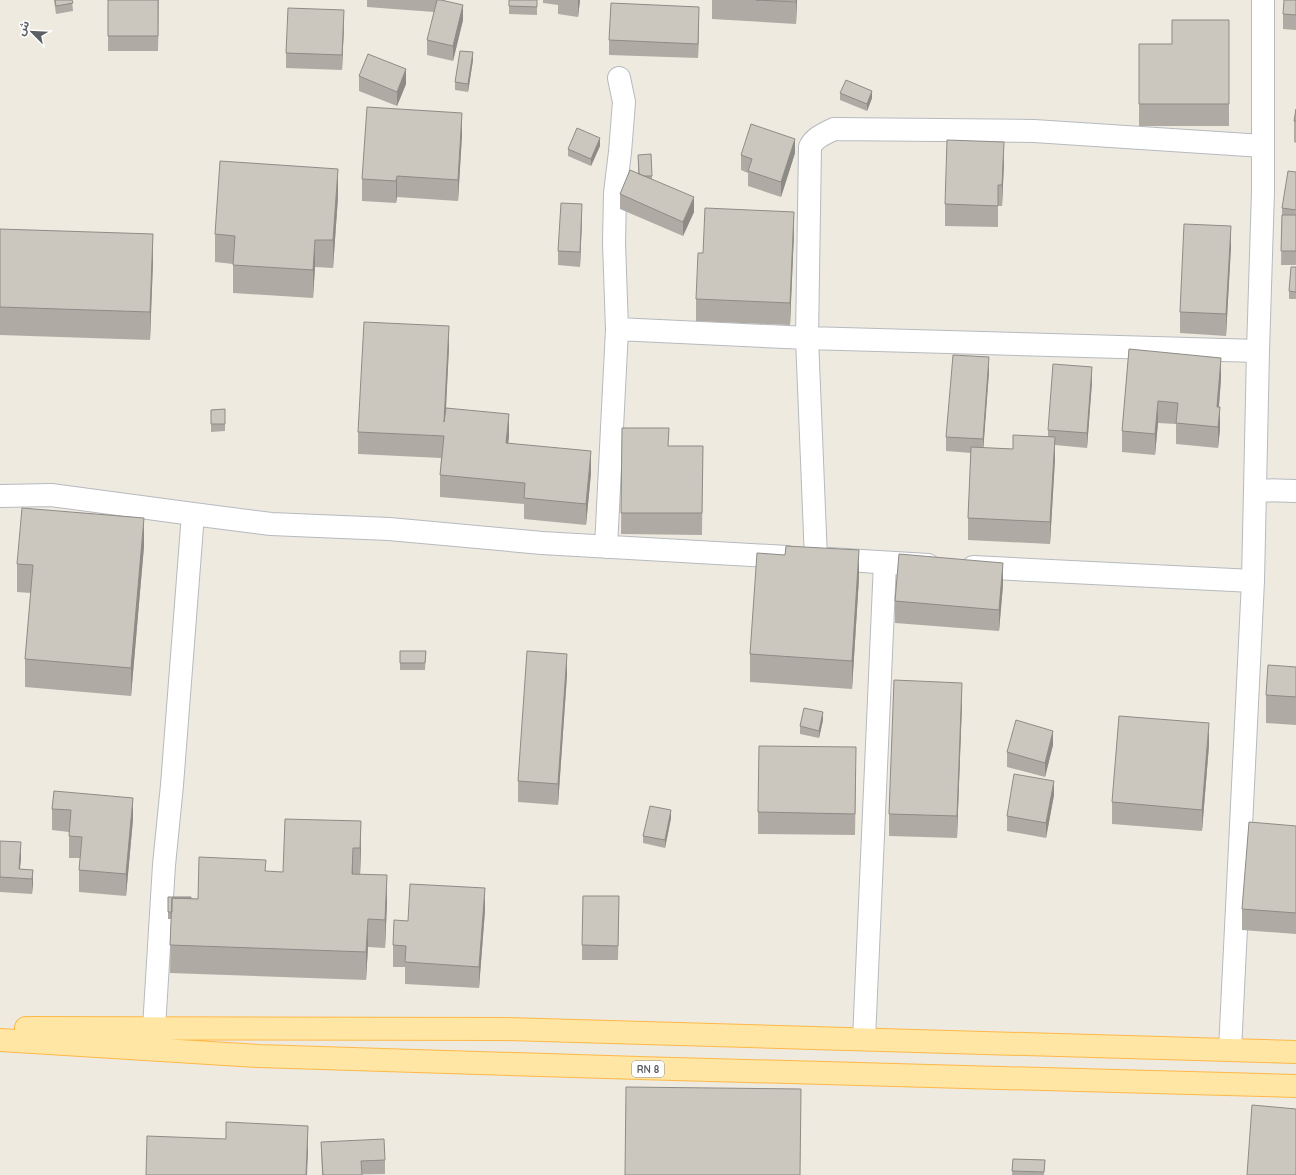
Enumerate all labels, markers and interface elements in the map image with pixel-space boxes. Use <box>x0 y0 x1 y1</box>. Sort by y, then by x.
north arrow <box>12 12 52 52</box>
text: ش <box>13 18 32 38</box>
road number: RN 8 <box>632 1061 664 1077</box>

